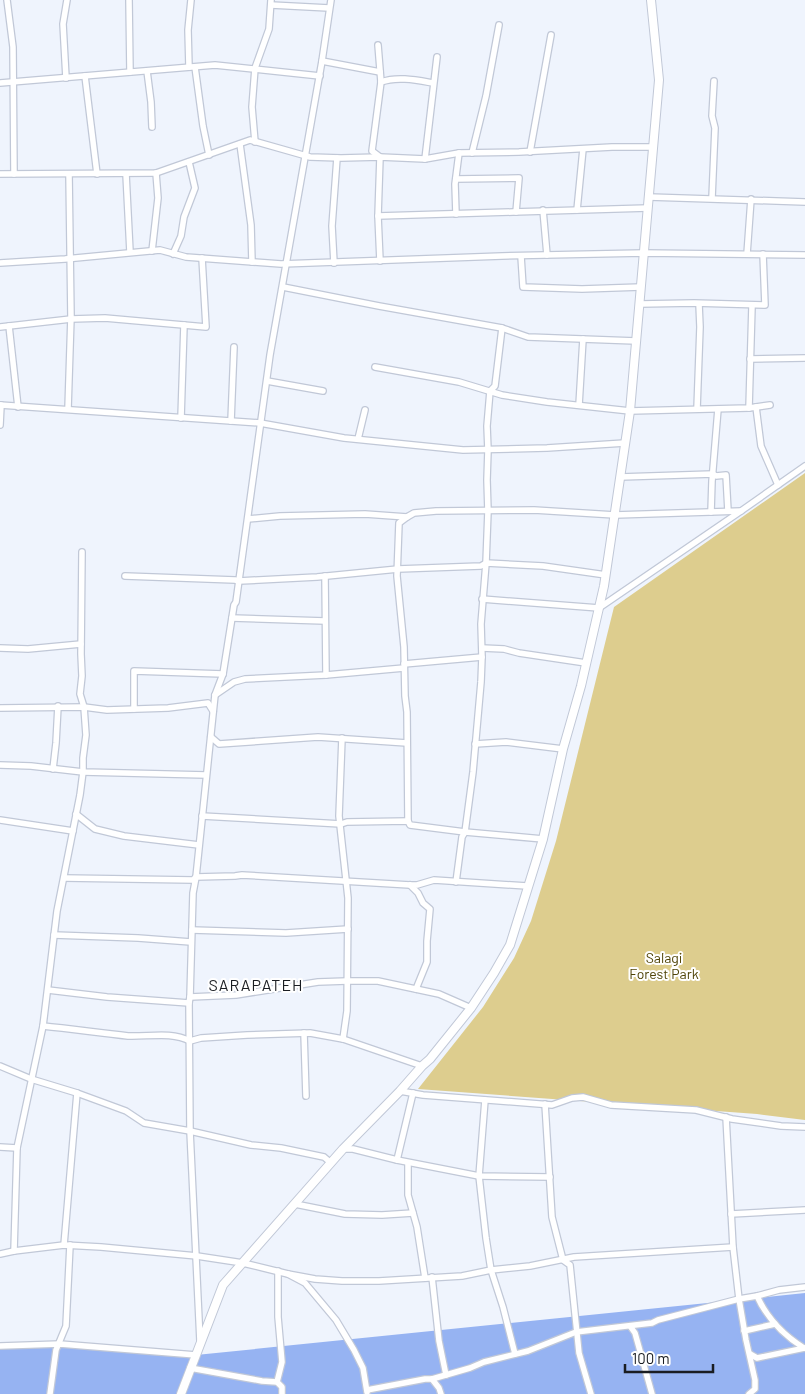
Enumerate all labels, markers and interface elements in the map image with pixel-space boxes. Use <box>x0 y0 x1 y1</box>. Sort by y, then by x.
park label: Salagi Forest Park <box>629 949 699 982</box>
district label: SARAPATEH <box>208 975 304 994</box>
scale bar <box>625 1342 712 1374</box>
text: 100 m <box>632 1349 670 1367</box>

